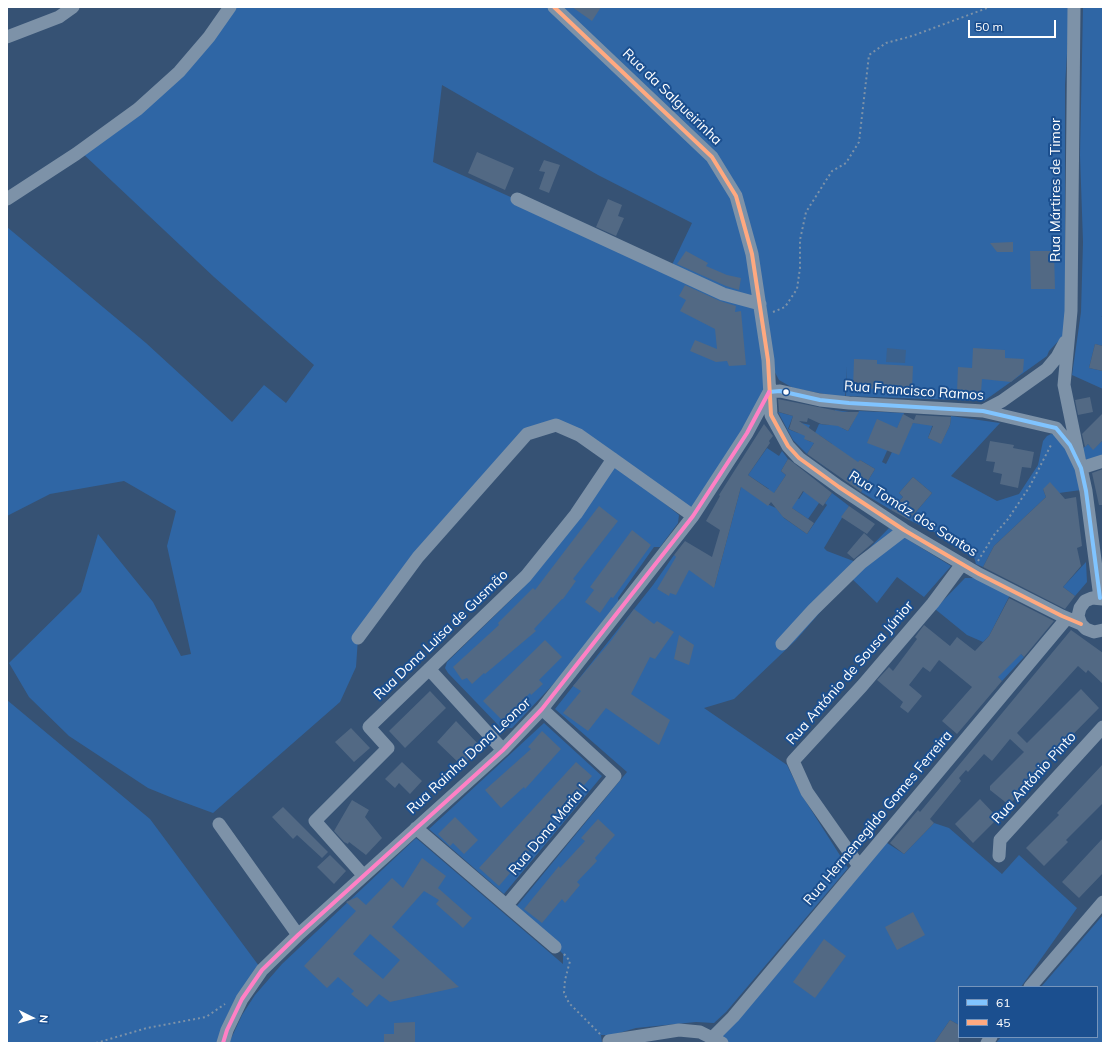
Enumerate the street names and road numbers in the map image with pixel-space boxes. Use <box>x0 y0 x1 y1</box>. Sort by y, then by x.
street label: Rua da Salgueirinha <box>619 45 725 149</box>
street label: Rua Mártires de Timor <box>1048 118 1064 262</box>
street label: Rua Francisco Ramos <box>844 378 984 404</box>
street label: Rua Tomáz dos Santos <box>845 467 981 561</box>
street label: Rua Dona Luisa de Gusmão <box>370 566 512 704</box>
street label: Rua António de Sousa Júnior <box>783 598 917 748</box>
street label: Rua Rainha Dona Leonor <box>404 694 534 818</box>
street label: Rua Hermenegildo Gomes Ferreira <box>800 727 956 909</box>
street label: Rua António Pinto <box>988 729 1080 827</box>
street label: Rua Dona Maria I <box>505 781 591 879</box>

